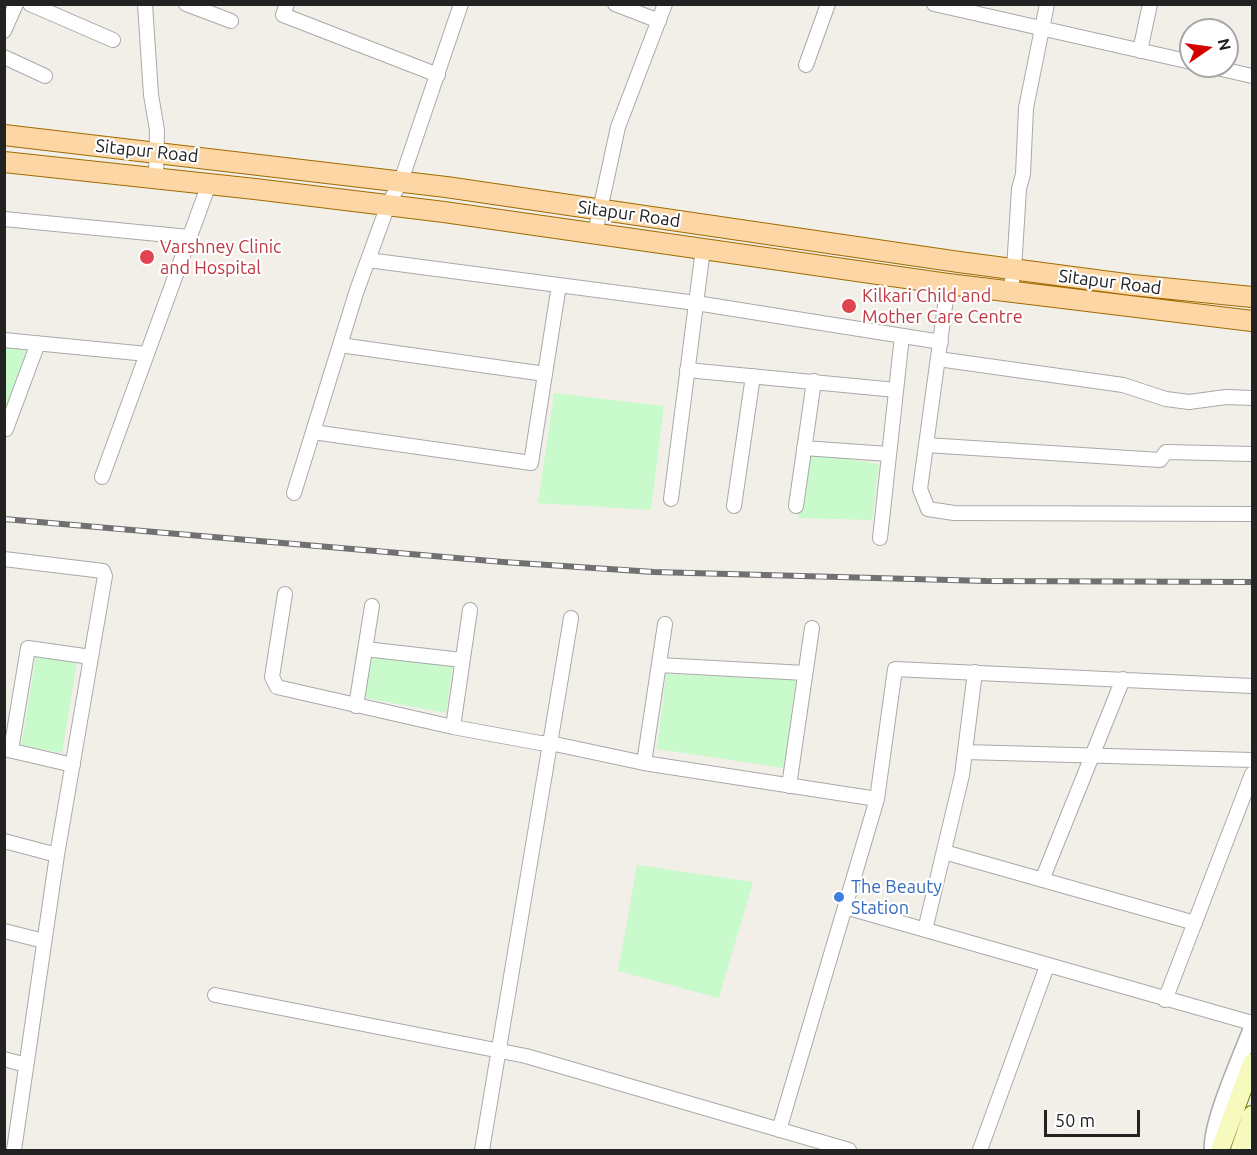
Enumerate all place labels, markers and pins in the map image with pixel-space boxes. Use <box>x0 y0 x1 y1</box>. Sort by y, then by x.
place label: Varshney Clinic and Hospital <box>160 236 281 278</box>
marker: Varshney Clinic and Hospital <box>138 248 156 266</box>
place label: Kilkari Child and Mother Care Centre <box>862 285 1023 328</box>
marker: Kilkari Child and Mother Care Centre <box>840 297 858 315</box>
place label: The Beauty Station <box>851 876 942 918</box>
marker: The Beauty Station <box>832 890 846 904</box>

